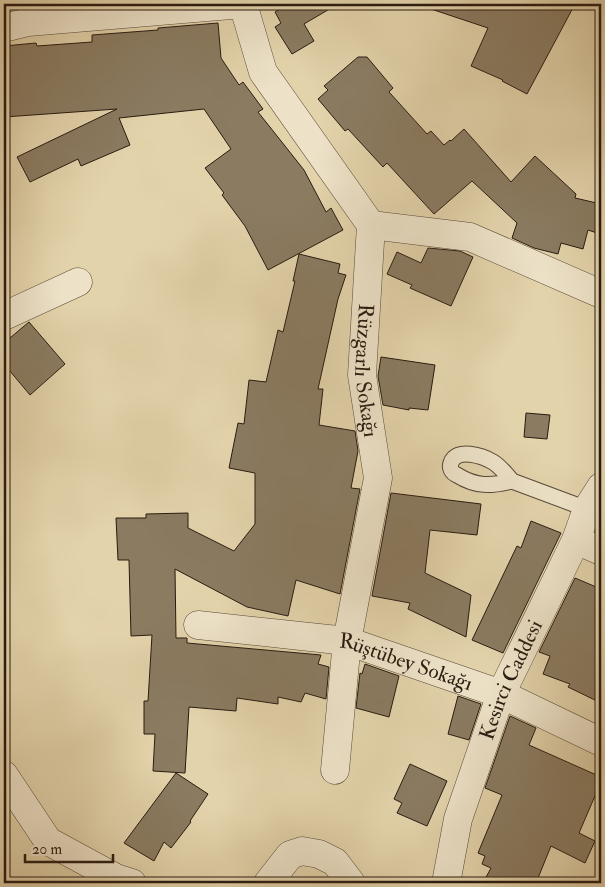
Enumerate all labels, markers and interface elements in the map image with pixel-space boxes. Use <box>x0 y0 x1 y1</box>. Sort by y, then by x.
street label: Rüzgarlı Sokağı <box>348 303 385 439</box>
street label: Kesirci Caddesi <box>473 615 549 743</box>
street label: Rüştübey Sokağı <box>338 627 476 697</box>
scale bar <box>25 832 112 864</box>
text: 20 m <box>32 840 62 859</box>

